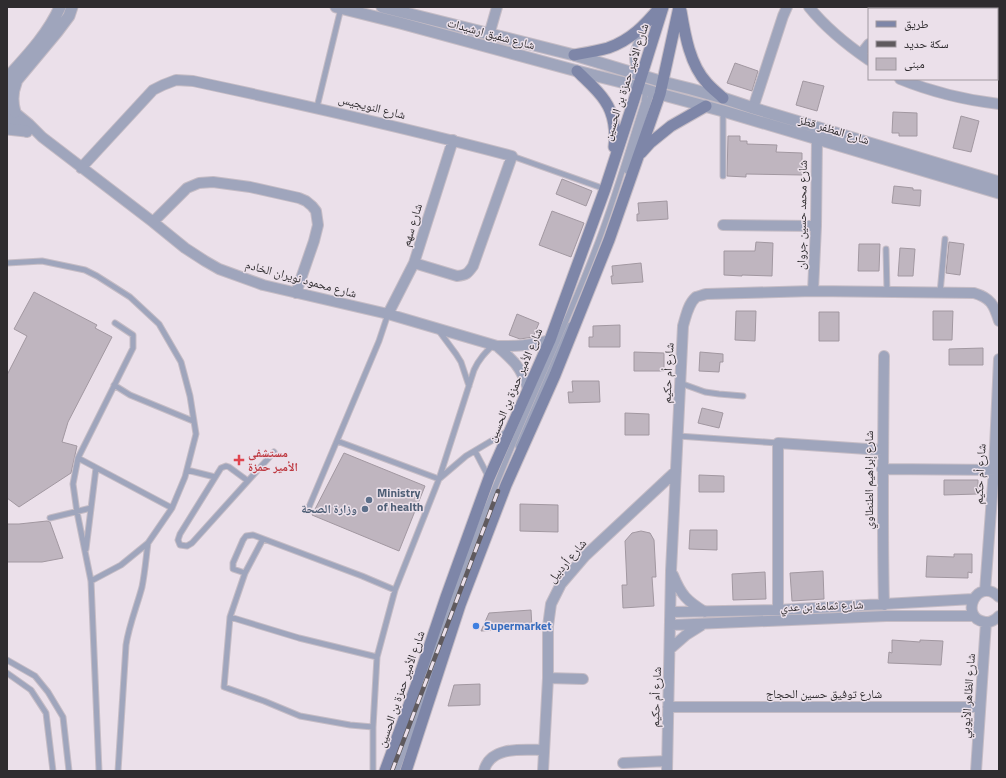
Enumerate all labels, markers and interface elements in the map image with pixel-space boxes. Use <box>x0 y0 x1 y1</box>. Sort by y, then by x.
legend <box>868 8 998 80</box>
street label: شارع شفيق ارشيدات <box>445 13 537 54</box>
text: طريق <box>904 14 929 33</box>
street label: شارع الأمير حمزة بن الحسين <box>598 21 654 143</box>
text: سكة حديد <box>904 34 949 53</box>
text: مبنى <box>904 54 925 73</box>
street label: شارع النويجيس <box>337 89 408 124</box>
street label: شارع المظفر قطز <box>796 109 872 149</box>
street label: شارع محمد حسين جروان <box>791 160 812 270</box>
street label: شارع سهم <box>396 201 427 249</box>
street label: شارع محمود نويران الخادم <box>243 254 359 303</box>
street label: شارع الأمير حمزة بن الحسين <box>482 325 547 445</box>
street label: شارع أم حكيم <box>656 342 679 404</box>
street label: شارع إبراهيم الطنطاوي <box>859 431 879 529</box>
place label: مستشفى الأمير حمزة <box>248 443 298 476</box>
street label: شارع أم حكيم <box>968 443 991 505</box>
marker: مستشفى الأمير حمزة <box>233 454 245 466</box>
place label: Ministry of health <box>377 483 423 516</box>
marker: Ministry of health <box>364 495 374 505</box>
place label: وزارة الصحة <box>301 499 357 518</box>
marker: وزارة الصحة <box>360 504 370 514</box>
street label: شارع أردبيل <box>542 534 591 587</box>
street label: شارع ثمامة بن عدي <box>780 595 864 617</box>
place label: Supermarket <box>484 616 552 635</box>
marker: Supermarket <box>471 621 481 631</box>
street label: شارع الأمير حمزة بن الحسين <box>372 628 429 750</box>
street label: شارع الظاهر الأيوبي <box>955 653 981 739</box>
street label: شارع أم حكيم <box>645 666 666 728</box>
street label: شارع توفيق حسين الحجاج <box>766 684 882 703</box>

